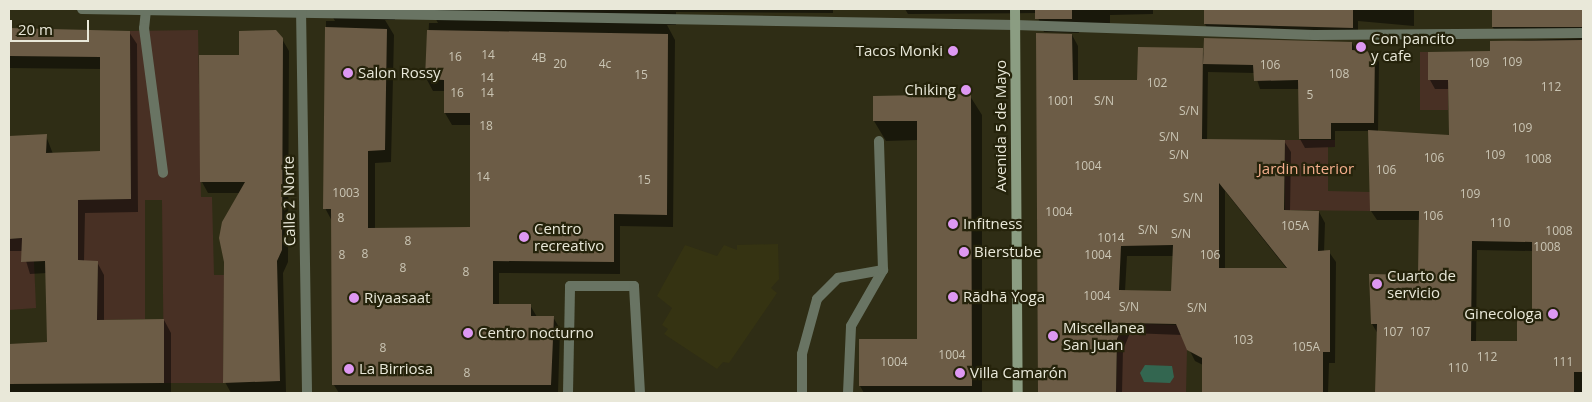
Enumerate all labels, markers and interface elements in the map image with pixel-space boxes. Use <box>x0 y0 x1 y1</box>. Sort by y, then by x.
scale bar <box>12 10 91 42</box>
text: 20 m <box>18 19 53 39</box>
place label: Con pancito y cafe <box>1371 29 1455 64</box>
marker: Con pancito y cafe <box>1355 41 1367 53</box>
place label: Tacos Monki <box>856 42 943 60</box>
marker: Tacos Monki <box>947 45 959 57</box>
house number: 14 <box>481 48 495 62</box>
house number: 16 <box>448 50 462 64</box>
house number: 4B <box>532 51 546 65</box>
house number: 109 <box>1502 55 1522 69</box>
house number: 109 <box>1469 56 1489 70</box>
house number: 20 <box>553 57 567 71</box>
house number: 4c <box>599 57 611 71</box>
house number: 106 <box>1260 58 1280 72</box>
street label: Avenida 5 de Mayo <box>992 60 1010 192</box>
place label: Salon Rossy <box>358 64 441 82</box>
marker: Salon Rossy <box>342 67 354 79</box>
house number: 108 <box>1329 67 1349 81</box>
house number: 15 <box>634 68 648 82</box>
house number: 14 <box>480 71 494 85</box>
house number: 102 <box>1147 76 1167 90</box>
house number: 112 <box>1541 80 1561 94</box>
place label: Chiking <box>905 81 956 99</box>
marker: Chiking <box>960 84 972 96</box>
house number: 16 <box>450 86 464 100</box>
house number: 14 <box>480 86 494 100</box>
house number: 5 <box>1307 88 1313 102</box>
house number: 1001 <box>1047 94 1075 108</box>
house number: S/N <box>1094 94 1114 108</box>
house number: S/N <box>1179 104 1199 118</box>
house number: 18 <box>479 119 493 133</box>
house number: 109 <box>1512 121 1532 135</box>
house number: S/N <box>1159 130 1179 144</box>
house number: S/N <box>1169 148 1189 162</box>
house number: 109 <box>1485 148 1505 162</box>
house number: 106 <box>1424 151 1444 165</box>
house number: 1008 <box>1524 152 1552 166</box>
street label: Calle 2 Norte <box>279 156 299 246</box>
house number: 1004 <box>1074 159 1102 173</box>
park label: Jardin interior <box>1258 160 1354 178</box>
house number: 106 <box>1376 163 1396 177</box>
house number: 14 <box>476 170 490 184</box>
house number: 15 <box>637 173 651 187</box>
house number: 1003 <box>332 186 360 200</box>
house number: 109 <box>1460 187 1480 201</box>
house number: S/N <box>1183 191 1203 205</box>
house number: 1004 <box>1045 205 1073 219</box>
house number: 106 <box>1423 209 1443 223</box>
house number: 8 <box>338 211 344 225</box>
place label: Infitness <box>963 215 1022 233</box>
house number: 110 <box>1490 216 1510 230</box>
marker: Infitness <box>947 218 959 230</box>
place label: Centro recreativo <box>534 219 604 254</box>
house number: 105A <box>1281 219 1309 233</box>
house number: S/N <box>1138 223 1158 237</box>
house number: 1008 <box>1545 224 1573 238</box>
house number: S/N <box>1171 227 1191 241</box>
marker: Centro recreativo <box>518 231 530 243</box>
house number: 1014 <box>1097 231 1125 245</box>
house number: 8 <box>405 234 411 248</box>
house number: 1008 <box>1533 240 1561 254</box>
place label: Bierstube <box>974 243 1041 261</box>
marker: Bierstube <box>958 246 970 258</box>
house number: 8 <box>362 247 368 261</box>
house number: 8 <box>339 248 345 262</box>
house number: 1004 <box>1084 248 1112 262</box>
house number: 106 <box>1200 248 1220 262</box>
house number: 8 <box>400 261 406 275</box>
house number: 8 <box>463 265 469 279</box>
place label: Cuarto de servicio <box>1387 266 1456 301</box>
marker: Cuarto de servicio <box>1371 278 1383 290</box>
place label: Rādhā Yoga <box>963 288 1045 306</box>
place label: Riyaasaat <box>364 289 430 307</box>
house number: 1004 <box>1083 289 1111 303</box>
marker: Rādhā Yoga <box>947 291 959 303</box>
marker: Riyaasaat <box>348 292 360 304</box>
house number: S/N <box>1119 300 1139 314</box>
house number: S/N <box>1187 301 1207 315</box>
place label: Ginecologa <box>1464 305 1542 323</box>
marker: Ginecologa <box>1546 307 1560 321</box>
place label: Miscellanea San Juan <box>1063 318 1145 353</box>
place label: Centro nocturno <box>478 324 594 342</box>
house number: 107 <box>1383 325 1403 339</box>
house number: 107 <box>1410 325 1430 339</box>
marker: Centro nocturno <box>462 327 474 339</box>
marker: Miscellanea San Juan <box>1047 330 1059 342</box>
house number: 103 <box>1233 333 1253 347</box>
house number: 105A <box>1292 340 1320 354</box>
house number: 8 <box>380 341 386 355</box>
house number: 1004 <box>938 348 966 362</box>
house number: 112 <box>1477 350 1497 364</box>
house number: 1004 <box>880 355 908 369</box>
house number: 111 <box>1553 355 1573 369</box>
place label: La Birriosa <box>359 360 433 378</box>
house number: 110 <box>1448 361 1468 375</box>
marker: La Birriosa <box>343 363 355 375</box>
place label: Villa Camarón <box>970 364 1067 382</box>
house number: 8 <box>464 366 470 380</box>
marker: Villa Camarón <box>954 367 966 379</box>

